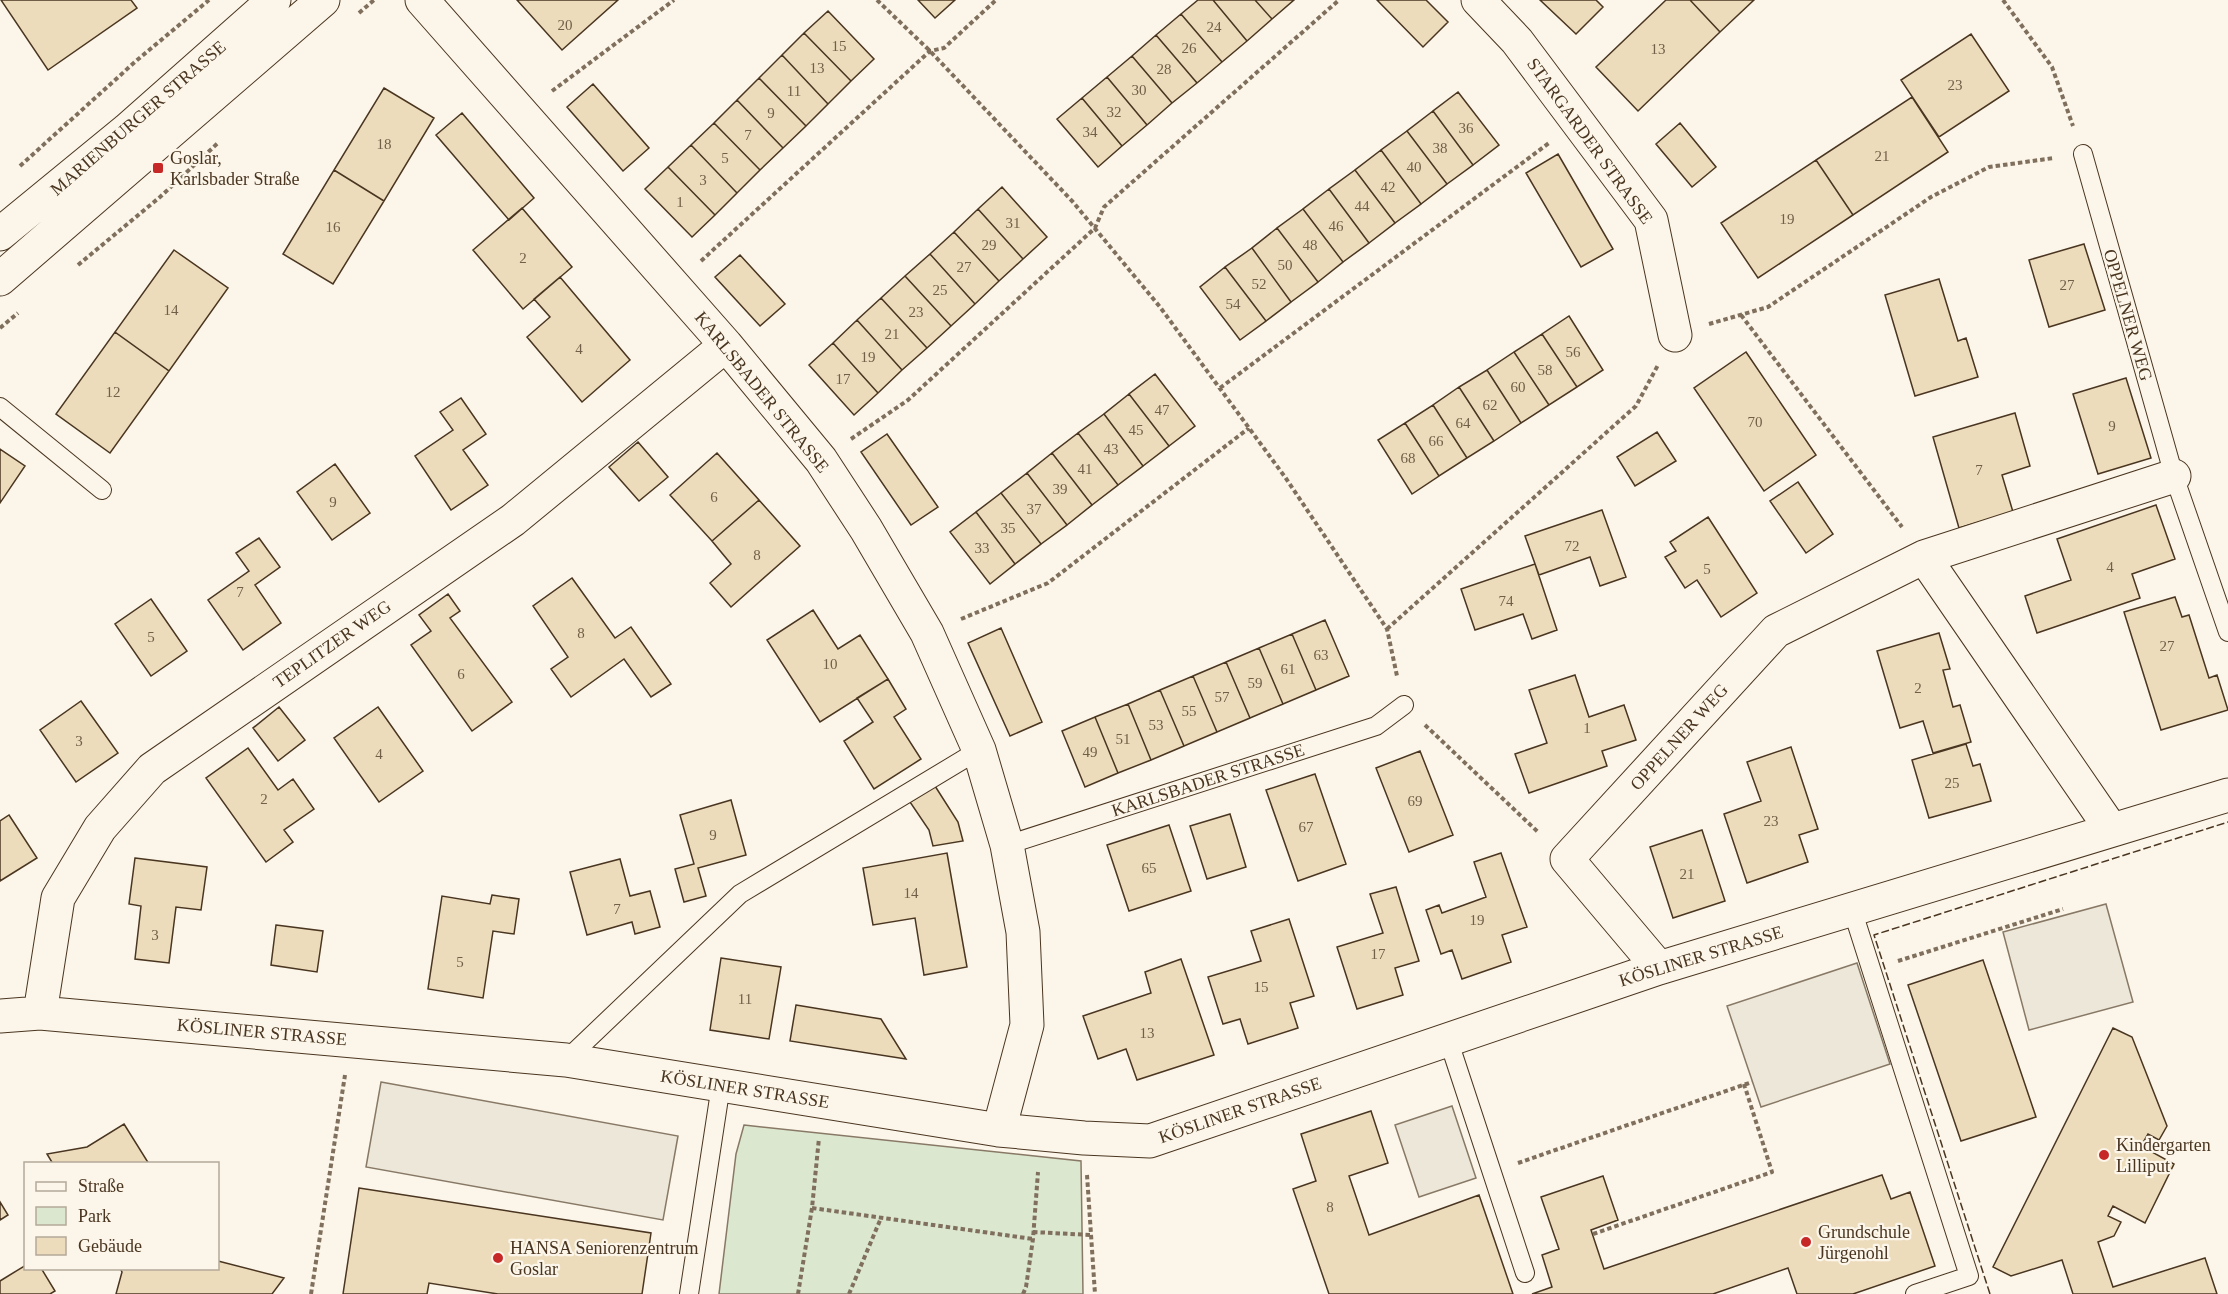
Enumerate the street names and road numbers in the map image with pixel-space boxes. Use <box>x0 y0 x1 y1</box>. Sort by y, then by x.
street label: MARIENBURGER STRASSE <box>46 36 230 200</box>
street label: STARGARDER STRASSE <box>1523 54 1657 228</box>
street label: OPPELNER WEG <box>2100 247 2156 383</box>
street label: KARLSBADER STRASSE <box>691 307 833 477</box>
street label: TEPLITZER WEG <box>269 596 395 692</box>
street label: OPPELNER WEG <box>1626 680 1732 794</box>
street label: KARLSBADER STRASSE <box>1109 739 1307 821</box>
street label: KÖSLINER STRASSE <box>1617 922 1785 990</box>
street label: KÖSLINER STRASSE <box>176 1015 348 1049</box>
street label: KÖSLINER STRASSE <box>659 1066 831 1112</box>
street label: KÖSLINER STRASSE <box>1156 1073 1324 1147</box>

